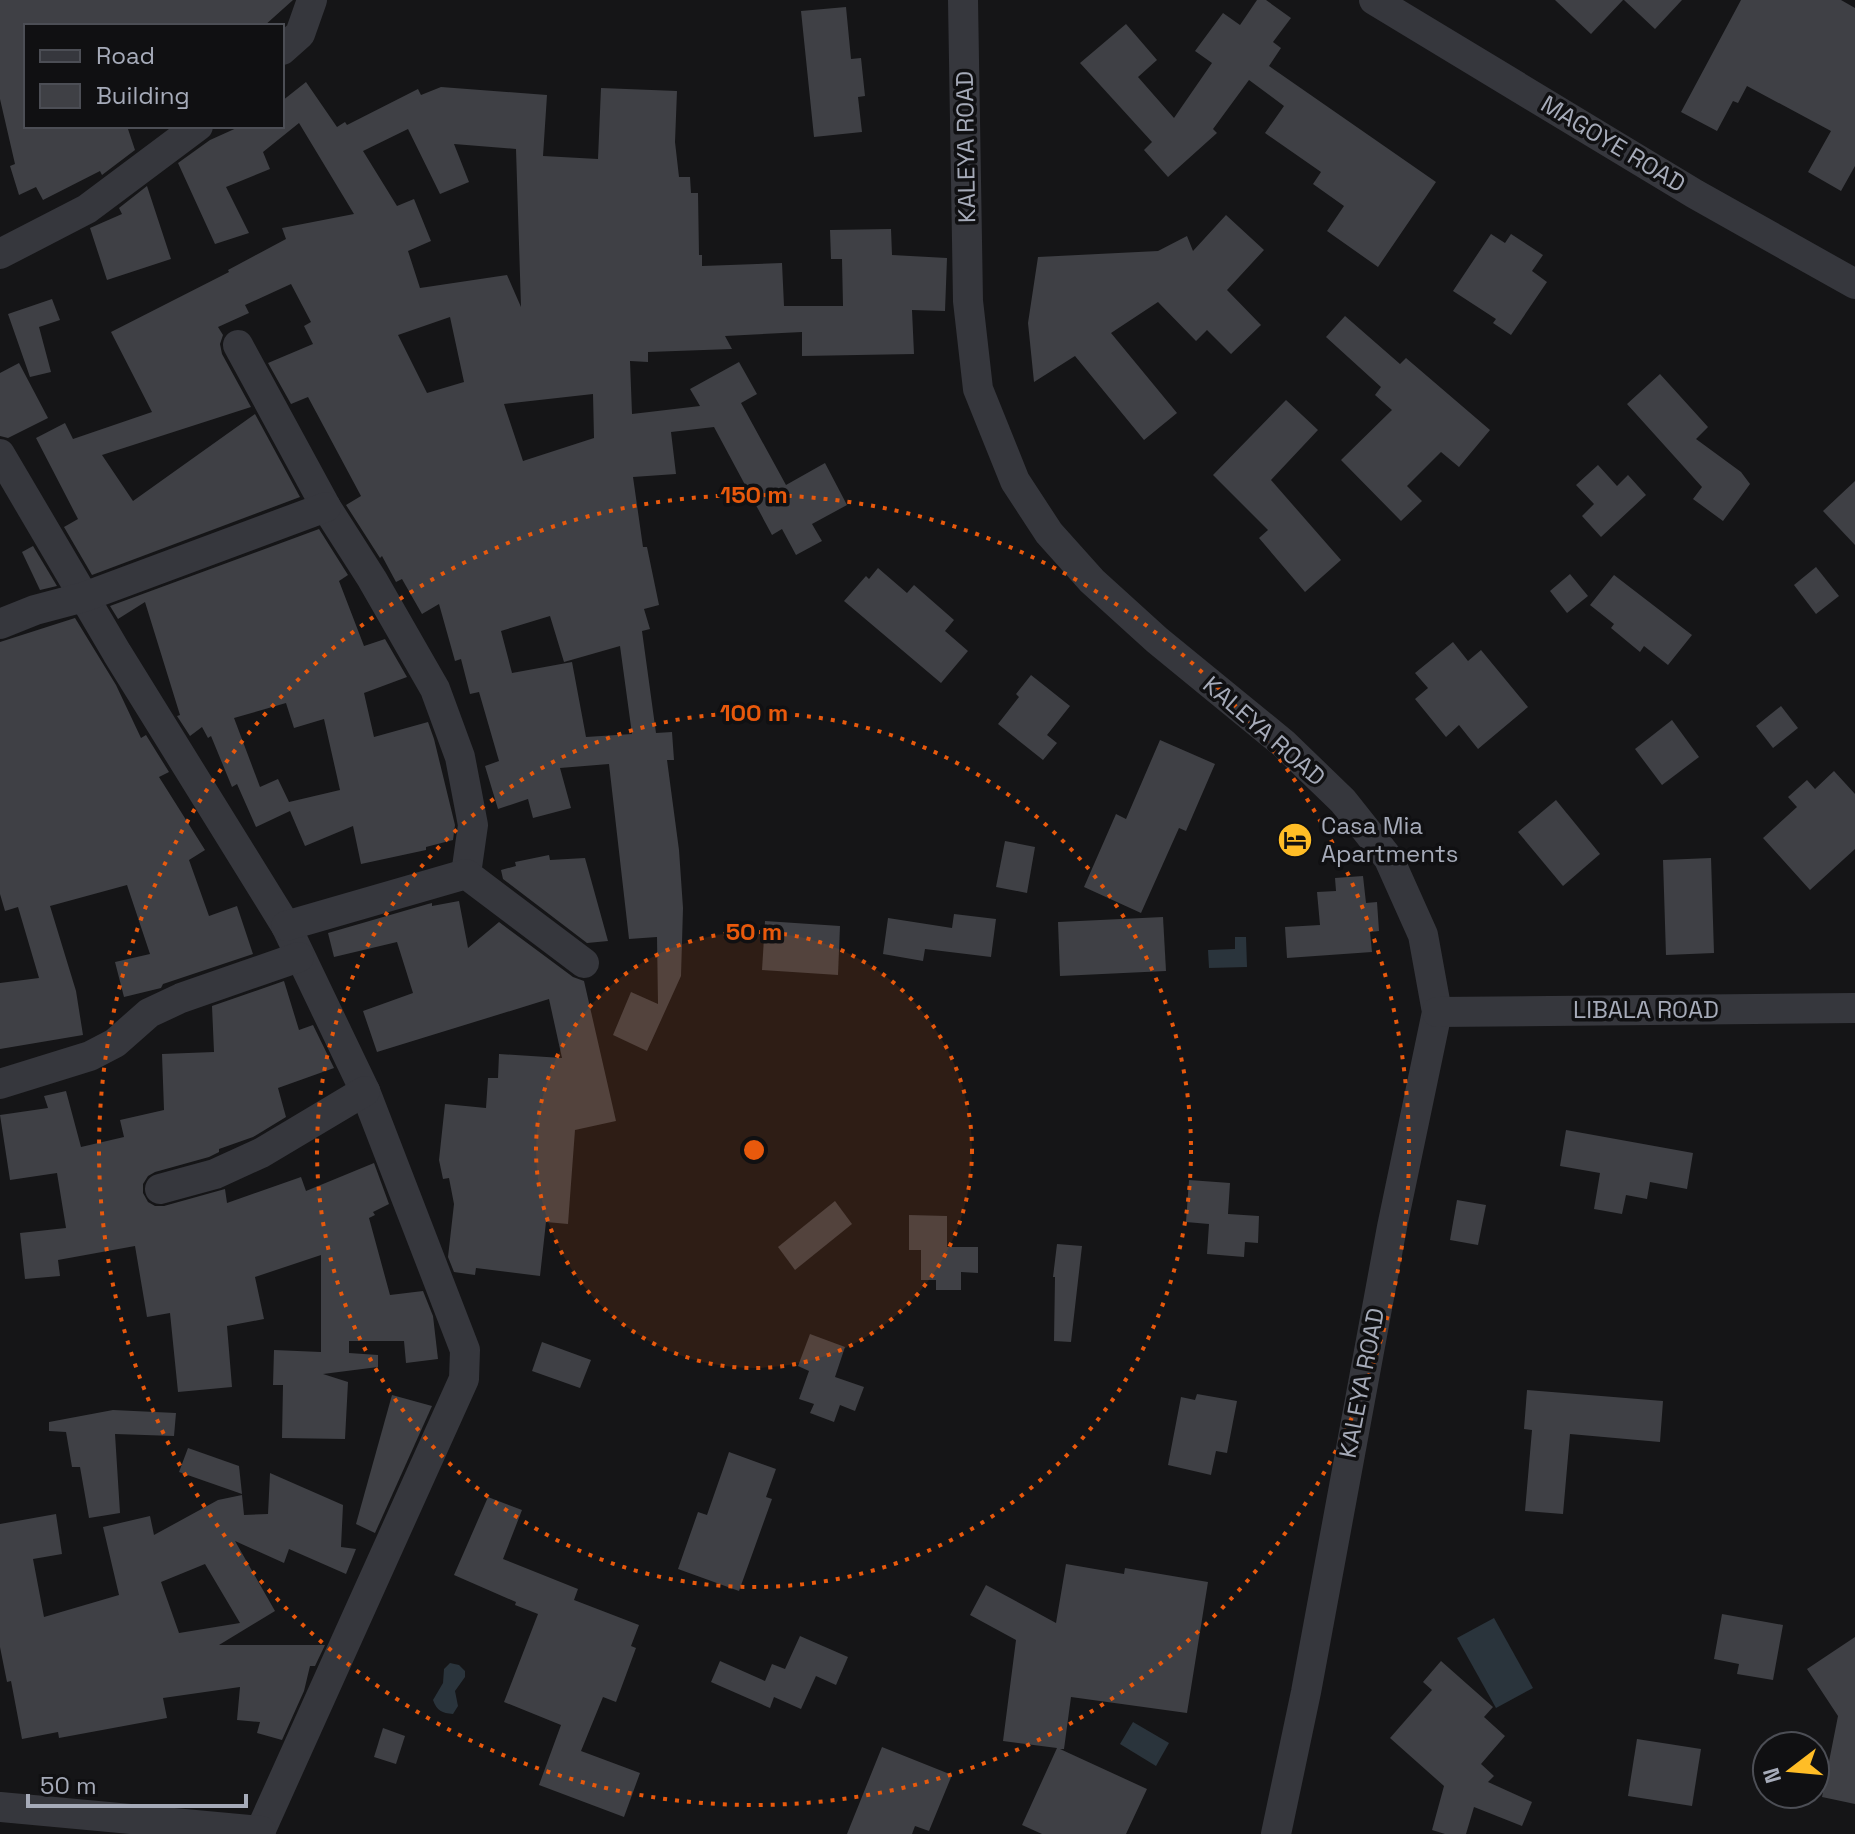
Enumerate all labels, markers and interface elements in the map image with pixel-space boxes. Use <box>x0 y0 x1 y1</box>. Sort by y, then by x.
legend <box>24 24 284 128</box>
text: Road <box>96 40 155 71</box>
street label: KALEYA ROAD <box>949 71 982 223</box>
text: Building <box>96 80 190 111</box>
street label: MAGOYE ROAD <box>1535 88 1691 199</box>
text: 150 m <box>720 479 788 510</box>
street label: KALEYA ROAD <box>1197 669 1332 792</box>
text: 100 m <box>720 697 788 728</box>
place label: Casa Mia Apartments <box>1321 810 1458 869</box>
hotel icon: Casa Mia Apartments <box>1276 821 1314 859</box>
text: 50 m <box>726 916 782 947</box>
street label: LIBALA ROAD <box>1573 994 1719 1025</box>
centre of rings <box>740 1136 768 1164</box>
street label: KALEYA ROAD <box>1332 1305 1391 1461</box>
north arrow <box>1751 1730 1831 1810</box>
scale bar <box>28 1758 246 1808</box>
text: N <box>1756 1765 1787 1786</box>
text: 50 m <box>40 1770 97 1801</box>

